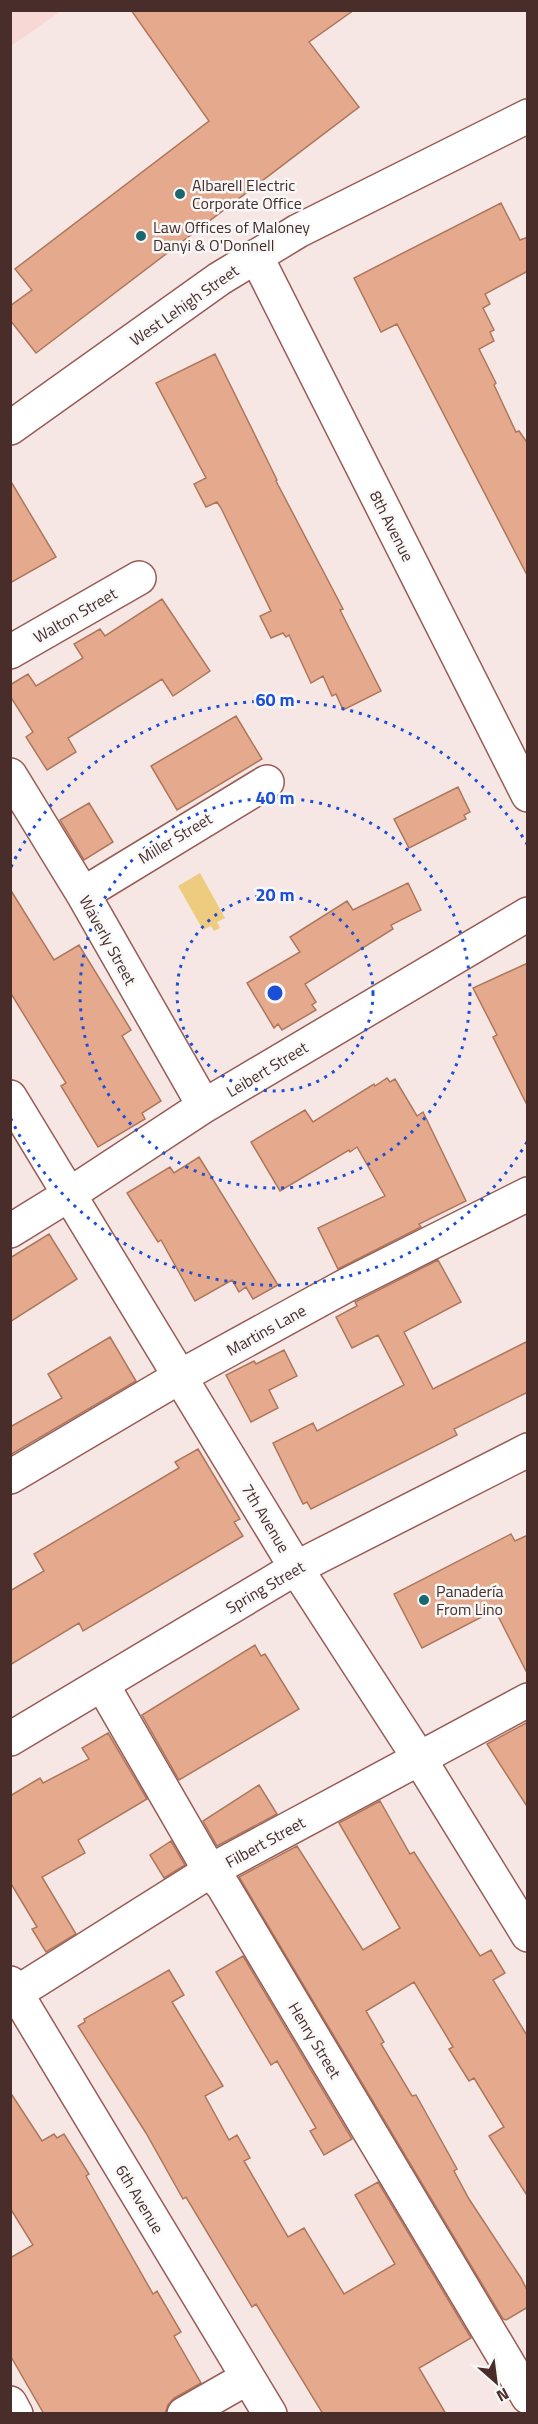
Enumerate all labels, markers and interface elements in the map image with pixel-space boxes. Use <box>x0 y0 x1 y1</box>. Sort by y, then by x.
place label: Albarell Electric Corporate Office <box>192 173 302 215</box>
marker: Albarell Electric Corporate Office <box>173 187 187 201</box>
place label: Law Offices of Maloney Danyi & O'Donnell <box>153 215 310 257</box>
marker: Law Offices of Maloney Danyi & O'Donnell <box>134 229 148 243</box>
street label: West Lehigh Street <box>125 258 244 351</box>
street label: 8th Avenue <box>364 486 420 566</box>
street label: Walton Street <box>29 581 122 649</box>
text: 60 m <box>255 686 295 713</box>
text: 40 m <box>255 784 295 811</box>
street label: Miller Street <box>133 806 217 870</box>
text: 20 m <box>255 881 295 908</box>
street label: Waverly Street <box>73 891 143 990</box>
centre of rings <box>265 983 285 1003</box>
street label: Leibert Street <box>222 1035 313 1103</box>
street label: Martins Lane <box>222 1298 310 1362</box>
street label: 7th Avenue <box>236 1479 296 1557</box>
street label: Spring Street <box>221 1554 309 1619</box>
place label: Panadería From Lino <box>436 1579 504 1621</box>
marker: Panadería From Lino <box>417 1593 431 1607</box>
street label: Filbert Street <box>221 1810 310 1874</box>
street label: Henry Street <box>283 1997 347 2083</box>
street label: 6th Avenue <box>110 2160 170 2238</box>
north arrow <box>466 2352 526 2412</box>
text: N <box>493 2382 514 2408</box>

